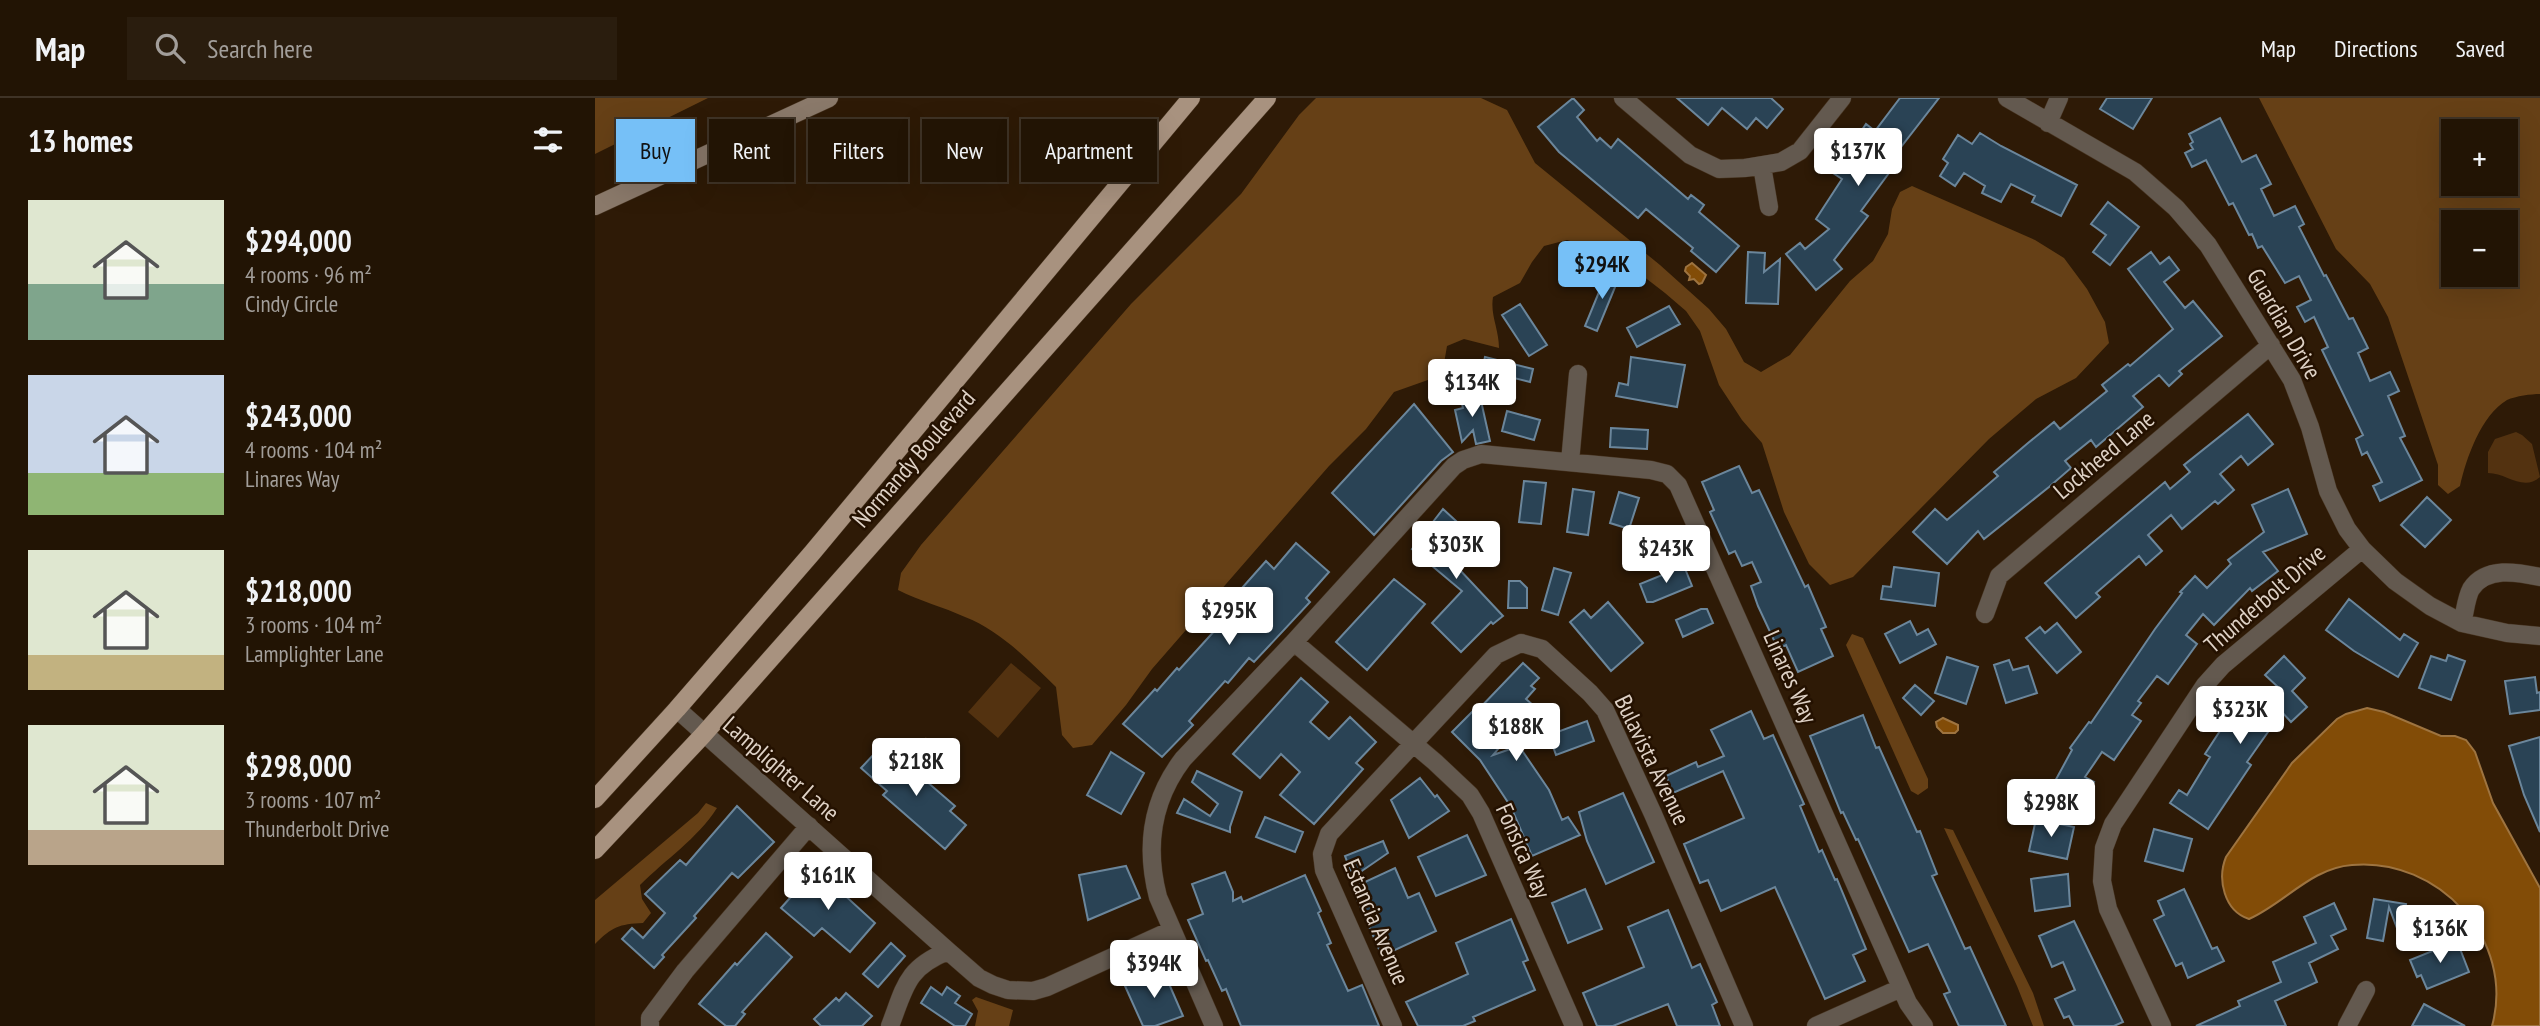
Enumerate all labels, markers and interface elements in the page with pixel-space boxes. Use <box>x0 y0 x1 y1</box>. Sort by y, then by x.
search box <box>127 17 617 80</box>
text: Map <box>35 27 85 70</box>
icon: search <box>151 29 189 67</box>
text: Search here <box>207 32 313 65</box>
text: Map <box>2261 33 2296 64</box>
text: Directions <box>2334 33 2418 64</box>
text: Saved <box>2456 33 2505 64</box>
chip: Buy <box>616 119 695 182</box>
chip: Rent <box>709 119 794 182</box>
chip: Filters <box>808 119 908 182</box>
chip: New <box>922 119 1007 182</box>
chip: Apartment <box>1021 119 1157 182</box>
map controls <box>2441 119 2518 287</box>
button: + <box>2441 119 2518 196</box>
text: 13 homes <box>28 121 133 160</box>
icon: filters <box>529 121 567 159</box>
pin: $137K <box>1809 129 1907 188</box>
text: $137K <box>1830 136 1886 165</box>
button: − <box>2441 210 2518 287</box>
text: $294,000 <box>245 221 352 260</box>
icon: home <box>84 228 168 312</box>
pin: $294K <box>1553 242 1651 301</box>
text: $294K <box>1574 249 1630 278</box>
text: 4 rooms · 96 m² <box>245 260 372 289</box>
street label: Guardian Drive <box>2240 263 2329 385</box>
text: Cindy Circle <box>245 289 338 318</box>
pin: $134K <box>1423 360 1521 419</box>
text: $134K <box>1444 367 1500 396</box>
street label: Normandy Boulevard <box>845 383 982 534</box>
text: $243,000 <box>245 396 352 435</box>
icon: home <box>84 403 168 487</box>
street label: Lockheed Lane <box>2047 403 2161 506</box>
text: 4 rooms · 104 m² <box>245 435 382 464</box>
text: Linares Way <box>245 464 339 493</box>
pin: $303K <box>1407 522 1505 581</box>
pin: $243K <box>1617 526 1715 585</box>
text: $303K <box>1428 529 1484 558</box>
text: $243K <box>1638 533 1694 562</box>
street label: Thunderbolt Drive <box>2198 537 2332 660</box>
text: $218,000 <box>245 571 352 610</box>
icon: home <box>84 578 168 662</box>
pin: $295K <box>1180 588 1278 647</box>
text: $295K <box>1201 595 1257 624</box>
text: 3 rooms · 104 m² <box>245 610 382 639</box>
street label: Linares Way <box>1756 625 1825 728</box>
text: Lamplighter Lane <box>245 639 384 668</box>
pin: $323K <box>2191 686 2289 746</box>
street label: Bulavista Avenue <box>1608 690 1697 830</box>
text: $323K <box>2212 694 2268 723</box>
pin: $188K <box>1467 704 1565 763</box>
street label: Lamplighter Lane <box>717 709 846 828</box>
text: $188K <box>1488 711 1544 740</box>
pin: $218K <box>867 738 965 798</box>
text: $298,000 <box>245 746 352 785</box>
text: $218K <box>888 746 944 775</box>
icon: home <box>84 753 168 837</box>
pin: $298K <box>2002 780 2100 839</box>
text: 3 rooms · 107 m² <box>245 785 381 814</box>
text: $298K <box>2023 787 2079 816</box>
street label: Fonsica Way <box>1489 798 1558 903</box>
text: Thunderbolt Drive <box>245 814 390 843</box>
pin: $161K <box>779 852 877 912</box>
street label: Estancia Avenue <box>1336 854 1417 989</box>
text: $161K <box>800 860 856 889</box>
pin: $136K <box>2391 906 2489 965</box>
text: $136K <box>2412 913 2468 942</box>
pin: $394K <box>1105 940 1203 1000</box>
text: $394K <box>1126 948 1182 977</box>

